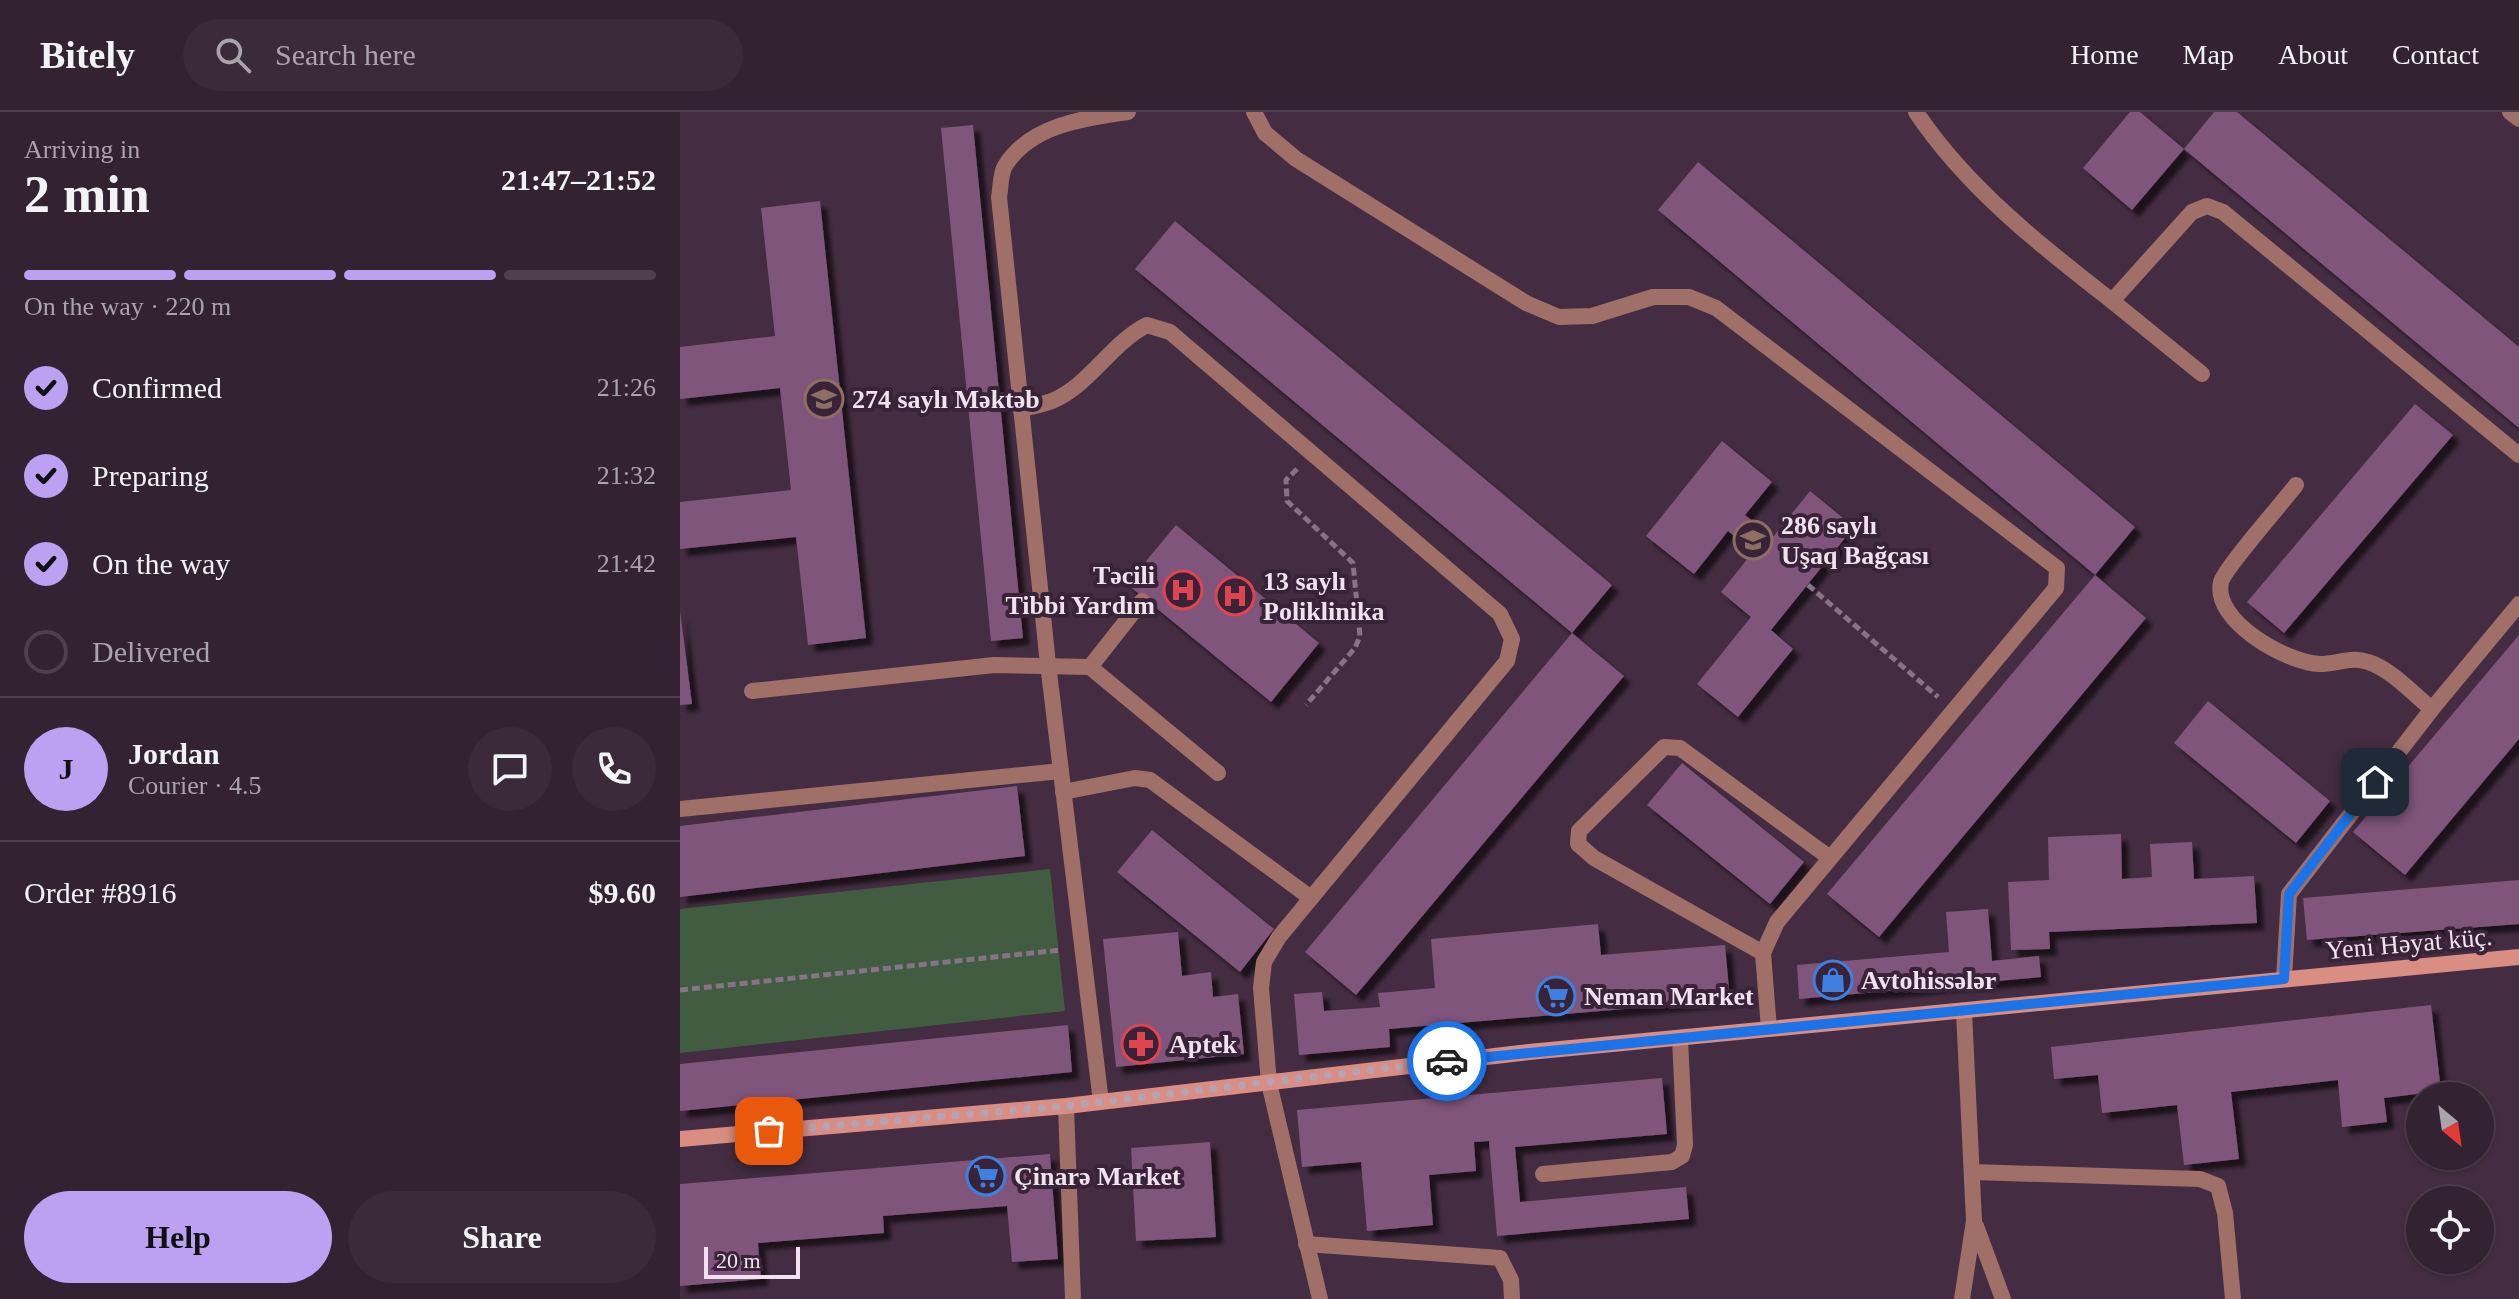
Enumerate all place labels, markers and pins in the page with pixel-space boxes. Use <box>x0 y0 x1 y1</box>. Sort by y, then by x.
school or university icon: 274 saylı Məktəb <box>803 378 845 420</box>
place label: 274 saylı Məktəb <box>852 385 1040 414</box>
place label: 286 saylı Uşaq Bağçası <box>1781 511 1929 570</box>
school or university icon: 286 saylı Uşaq Bağçası <box>1732 519 1774 561</box>
place label: Təcili Tibbi Yardım <box>1005 561 1155 620</box>
place label: 13 saylı Poliklinika <box>1263 567 1384 626</box>
hospital icon: Təcili Tibbi Yardım <box>1162 569 1204 611</box>
hospital icon: 13 saylı Poliklinika <box>1214 575 1256 617</box>
pin <box>2341 748 2409 816</box>
shop icon: Avtohissələr <box>1812 959 1854 1001</box>
place label: Avtohissələr <box>1861 966 1996 995</box>
supermarket icon: Neman Market <box>1535 975 1577 1017</box>
place label: Neman Market <box>1584 982 1754 1011</box>
pharmacy icon: Aptek <box>1120 1023 1162 1065</box>
place label: Aptek <box>1169 1030 1237 1059</box>
pin <box>735 1097 803 1165</box>
supermarket icon: Çinarə Market <box>965 1155 1007 1197</box>
place label: Çinarə Market <box>1014 1162 1181 1191</box>

